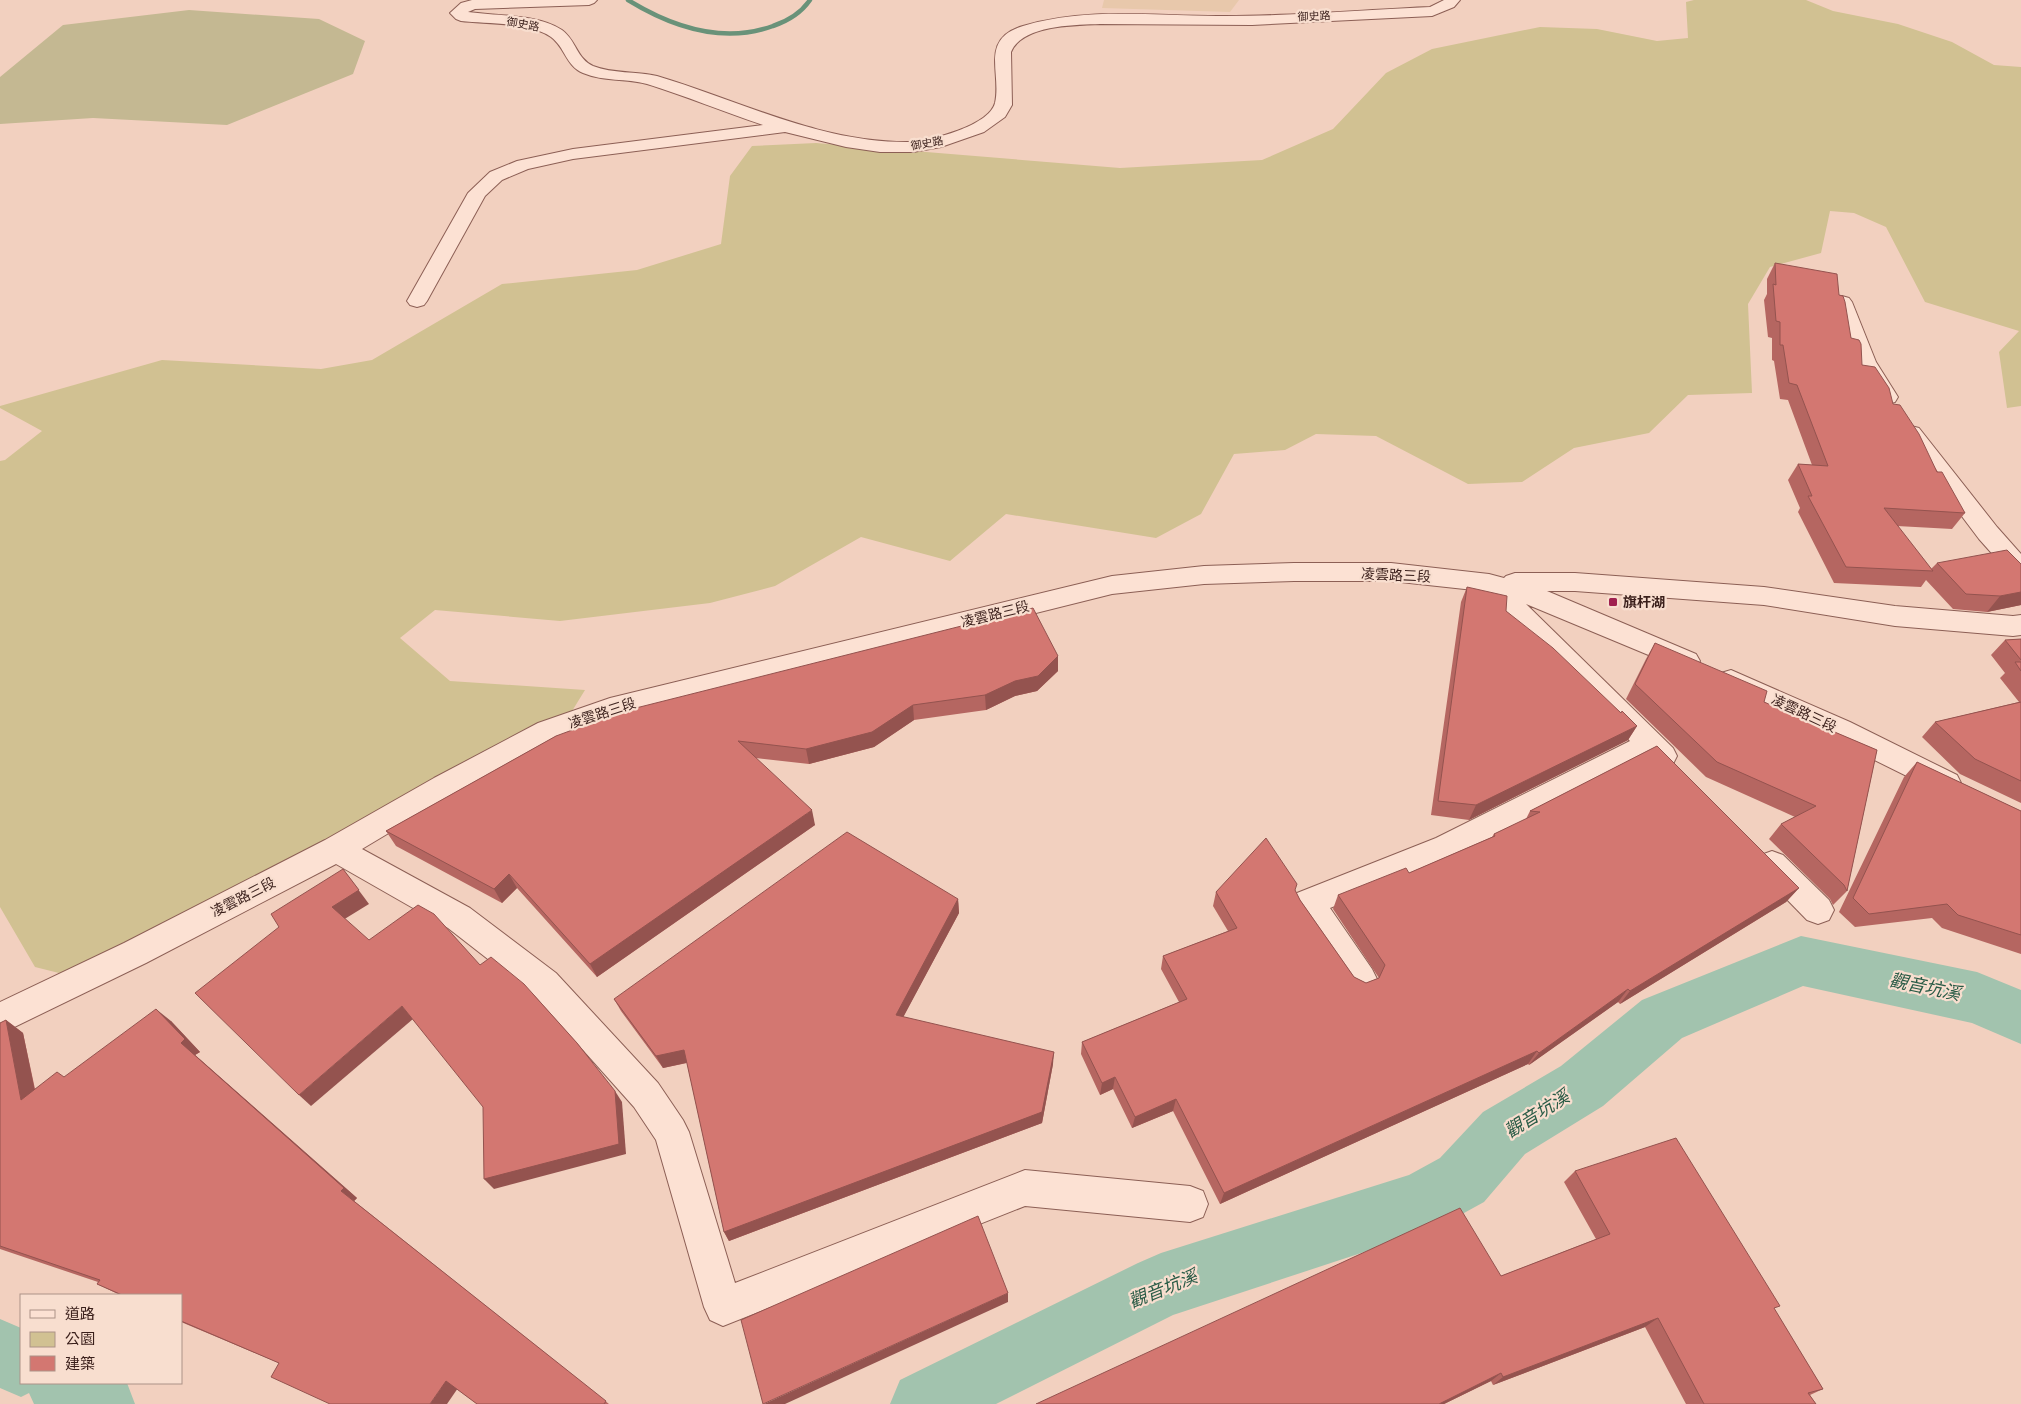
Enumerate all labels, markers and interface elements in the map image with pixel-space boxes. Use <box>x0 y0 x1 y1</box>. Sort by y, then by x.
street label: 御史路 <box>1296 8 1331 24</box>
street label: 御史路 <box>505 14 540 34</box>
street label: 御史路 <box>909 133 944 153</box>
street label: 凌雲路三段 <box>1361 564 1431 586</box>
place label: 旗杆湖 <box>1623 593 1665 611</box>
marker: 旗杆湖 <box>1607 596 1619 608</box>
street label: 凌雲路三段 <box>959 597 1031 631</box>
street label: 凌雲路三段 <box>1768 690 1840 736</box>
street label: 凌雲路三段 <box>566 694 638 732</box>
street label: 凌雲路三段 <box>208 873 278 921</box>
water label: 觀音坑溪 <box>1887 968 1966 1006</box>
water label: 觀音坑溪 <box>1500 1083 1576 1142</box>
water label: 觀音坑溪 <box>1125 1263 1203 1313</box>
legend <box>20 1294 182 1384</box>
text: 道路 <box>65 1304 95 1323</box>
text: 公園 <box>65 1329 95 1348</box>
text: 建築 <box>65 1354 95 1373</box>

